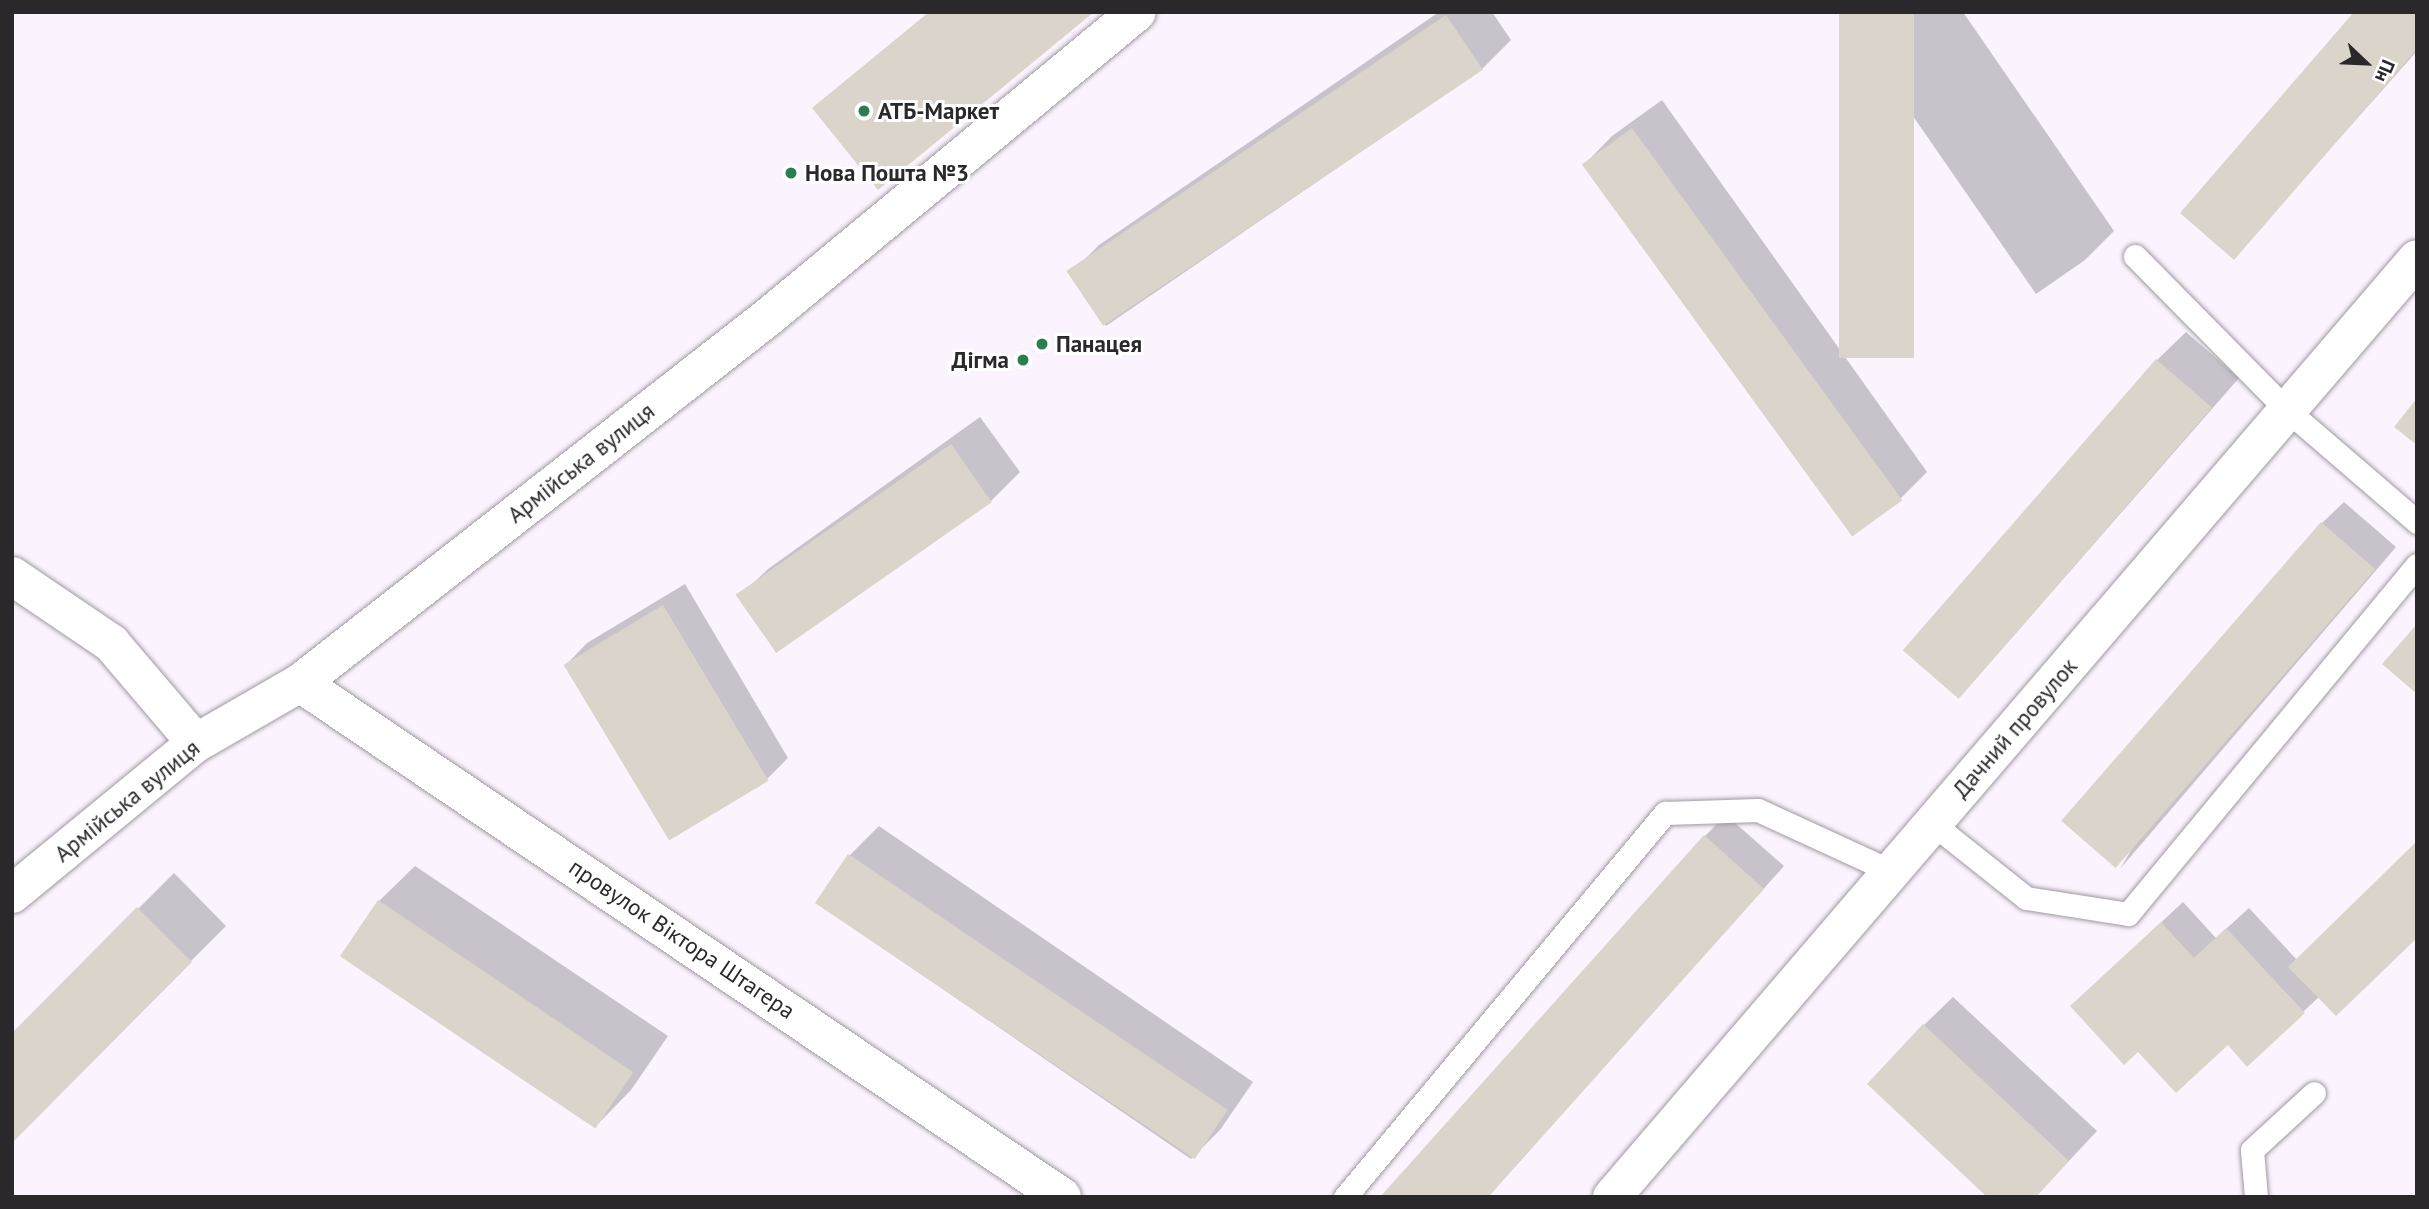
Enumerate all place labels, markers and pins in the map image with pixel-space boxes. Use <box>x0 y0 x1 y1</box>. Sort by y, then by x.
place label: АТБ-Маркет <box>878 97 999 125</box>
marker: АТБ-Маркет <box>856 103 872 119</box>
place label: Нова Пошта №3 <box>805 159 969 187</box>
marker: Нова Пошта №3 <box>783 165 799 181</box>
place label: Панацея <box>1056 330 1142 358</box>
marker: Панацея <box>1034 336 1050 352</box>
place label: Дігма <box>952 346 1009 374</box>
marker: Дігма <box>1015 352 1031 368</box>

